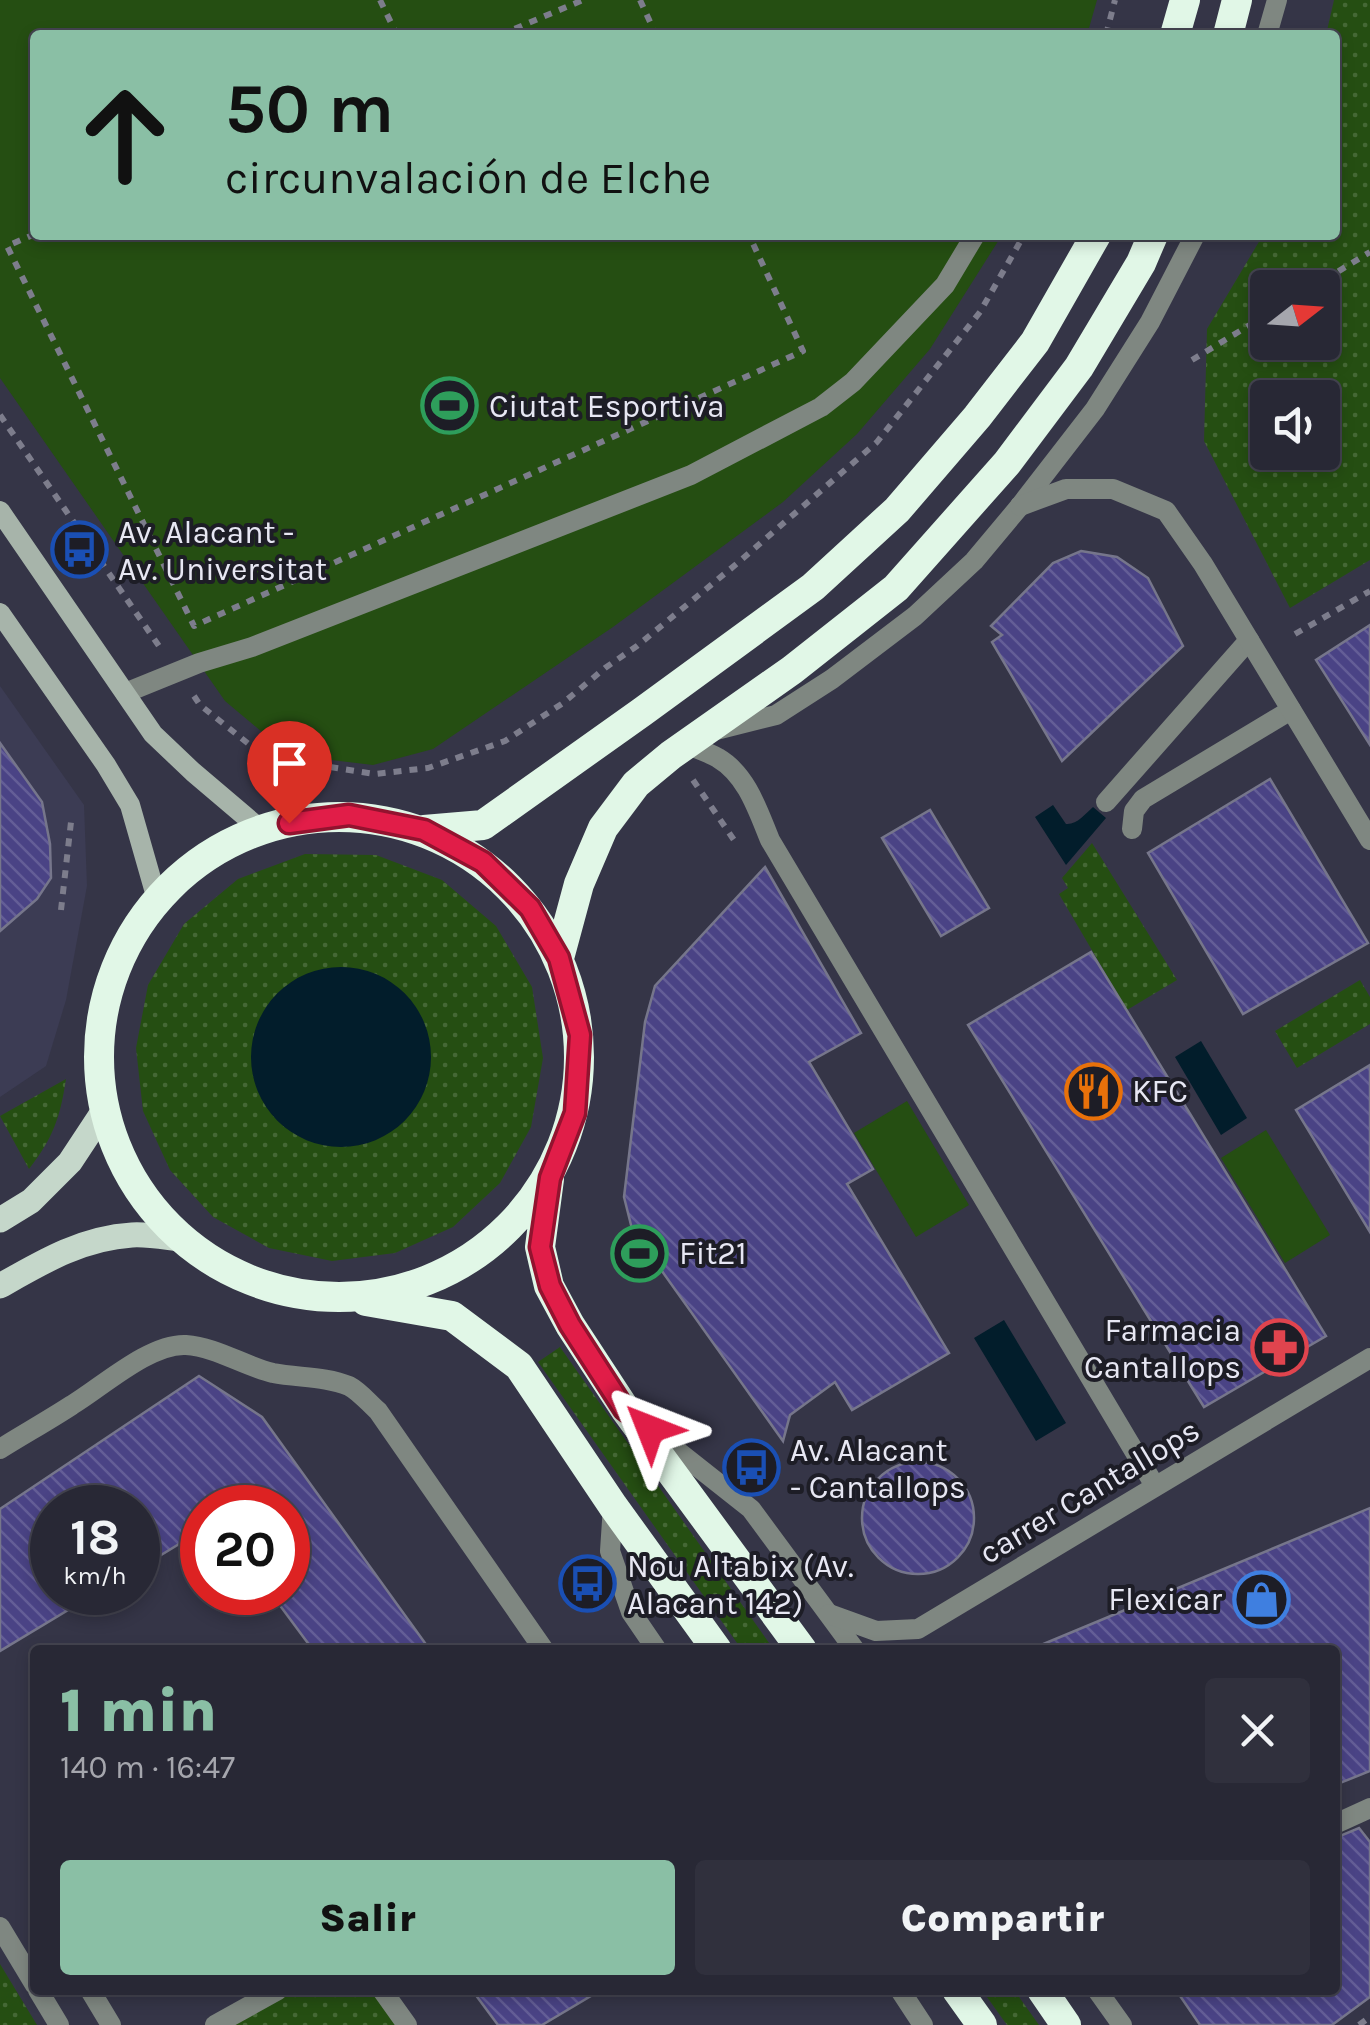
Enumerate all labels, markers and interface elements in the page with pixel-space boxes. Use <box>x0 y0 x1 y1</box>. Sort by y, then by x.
text: 50 m <box>225 68 394 150</box>
icon: ahead <box>60 70 190 200</box>
text: circunvalación de Elche <box>225 152 711 204</box>
north arrow <box>1250 270 1340 360</box>
map controls <box>1250 270 1340 470</box>
sports icon: Ciutat Esportiva <box>420 376 480 436</box>
button: sound <box>1250 380 1340 470</box>
place label: Ciutat Esportiva <box>489 388 725 425</box>
place label: Av. Alacant - Av. Universitat <box>118 514 327 588</box>
bus stop icon: Av. Alacant - Av. Universitat <box>49 520 109 580</box>
pin <box>247 721 332 824</box>
icon: arrive <box>262 736 317 791</box>
restaurant icon: KFC <box>1063 1061 1123 1121</box>
place label: KFC <box>1132 1073 1188 1110</box>
sports icon: Fit21 <box>610 1223 670 1283</box>
place label: Fit21 <box>679 1235 746 1272</box>
place label: Farmacia Cantallops <box>1084 1312 1241 1386</box>
pharmacy icon: Farmacia Cantallops <box>1250 1318 1310 1378</box>
position arrow <box>598 1377 702 1481</box>
street label: carrer Cantallops <box>973 1411 1206 1572</box>
place label: Av. Alacant - Cantallops <box>790 1432 966 1506</box>
bus stop icon: Av. Alacant - Cantallops <box>721 1438 781 1498</box>
speed limit sign: 20 <box>180 1485 310 1615</box>
text: 18 <box>70 1508 120 1567</box>
place label: Nou Altabix (Av. Alacant 142) <box>627 1548 854 1622</box>
bus stop icon: Nou Altabix (Av. Alacant 142) <box>558 1554 618 1614</box>
text: km/h <box>63 1561 127 1590</box>
shop icon: Flexicar <box>1231 1569 1291 1629</box>
place label: Flexicar <box>1108 1581 1222 1618</box>
text: 1 min <box>60 1676 217 1746</box>
button: close <box>1205 1678 1310 1783</box>
text: 140 m · 16:47 <box>60 1749 235 1786</box>
button: Salir <box>60 1860 675 1975</box>
button: Compartir <box>695 1860 1310 1975</box>

